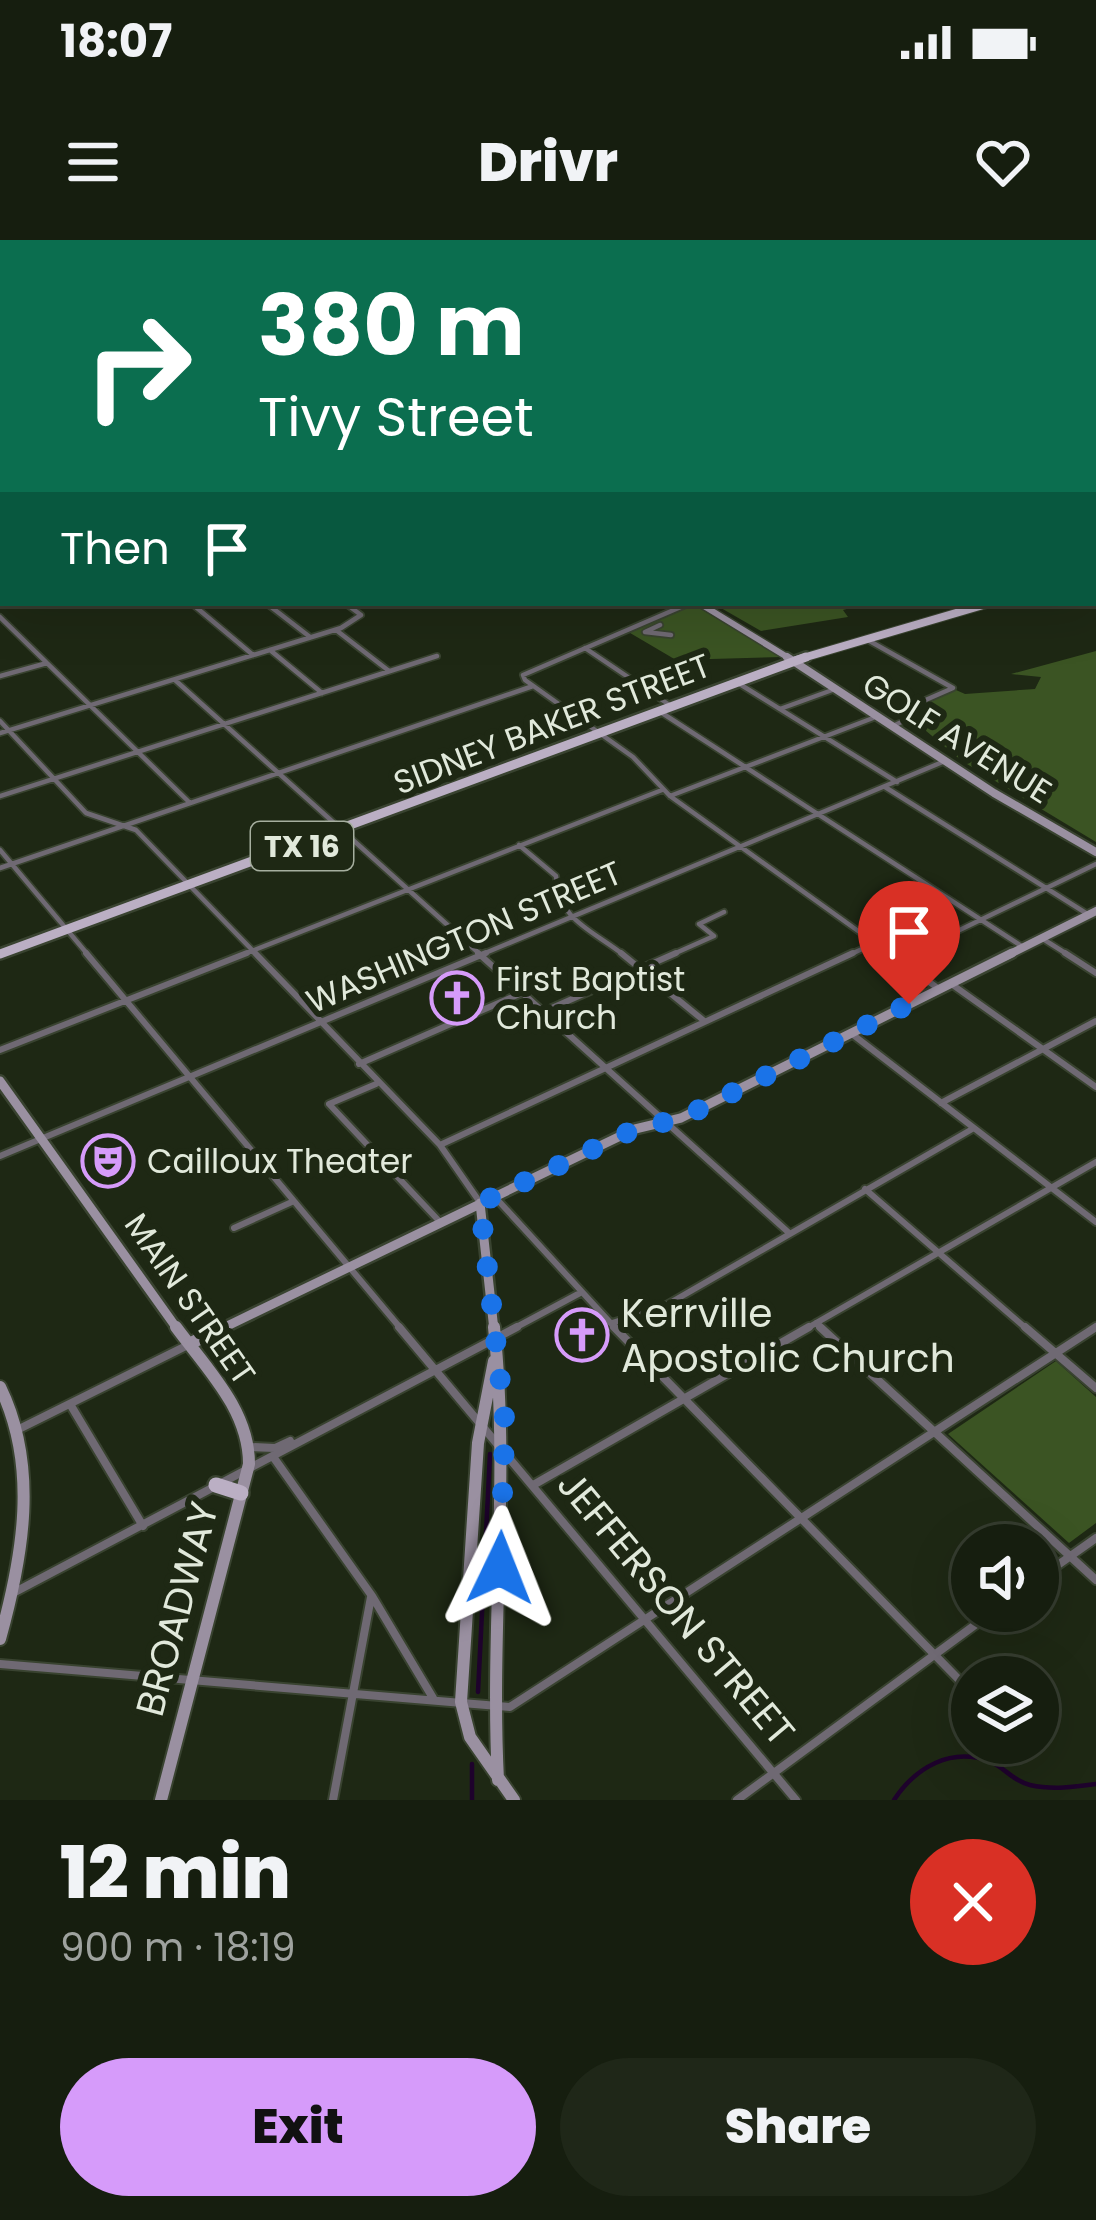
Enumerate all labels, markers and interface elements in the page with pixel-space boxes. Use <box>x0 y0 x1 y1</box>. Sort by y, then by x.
text: 18:07 <box>60 10 172 73</box>
text: Drivr <box>478 124 618 200</box>
icon: menu <box>60 129 126 195</box>
icon: heart <box>970 129 1036 195</box>
text: 380 m <box>258 267 525 384</box>
icon: right <box>60 288 216 444</box>
text: Tivy Street <box>258 379 534 455</box>
icon: arrive <box>194 516 260 582</box>
text: Then <box>60 517 170 580</box>
street label: SIDNEY BAKER STREET <box>387 642 717 806</box>
street label: GOLF AVENUE <box>853 661 1061 815</box>
road number: TX 16 <box>251 822 353 870</box>
street label: WASHINGTON STREET <box>299 849 629 1025</box>
pin <box>858 881 960 1004</box>
icon: arrive <box>876 899 942 965</box>
place label: First Baptist Church <box>496 956 685 1041</box>
church icon: First Baptist Church <box>429 970 485 1026</box>
theatre icon: Cailloux Theater <box>80 1133 136 1189</box>
place label: Cailloux Theater <box>147 1138 413 1185</box>
street label: MAIN STREET <box>113 1204 267 1394</box>
place label: Kerrville Apostolic Church <box>621 1286 955 1386</box>
church icon: Kerrville Apostolic Church <box>554 1307 610 1363</box>
street label: JEFFERSON STREET <box>544 1459 808 1757</box>
street label: BROADWAY <box>122 1496 232 1722</box>
position arrow <box>437 1505 563 1631</box>
map controls <box>951 1524 1059 1764</box>
button: sound <box>951 1524 1059 1632</box>
button: layers <box>951 1656 1059 1764</box>
text: 12 min <box>60 1822 291 1923</box>
button: close <box>910 1839 1036 1965</box>
text: 900 m · 18:19 <box>60 1920 296 1975</box>
button: Exit <box>60 2058 536 2196</box>
button: Share <box>560 2058 1036 2196</box>

